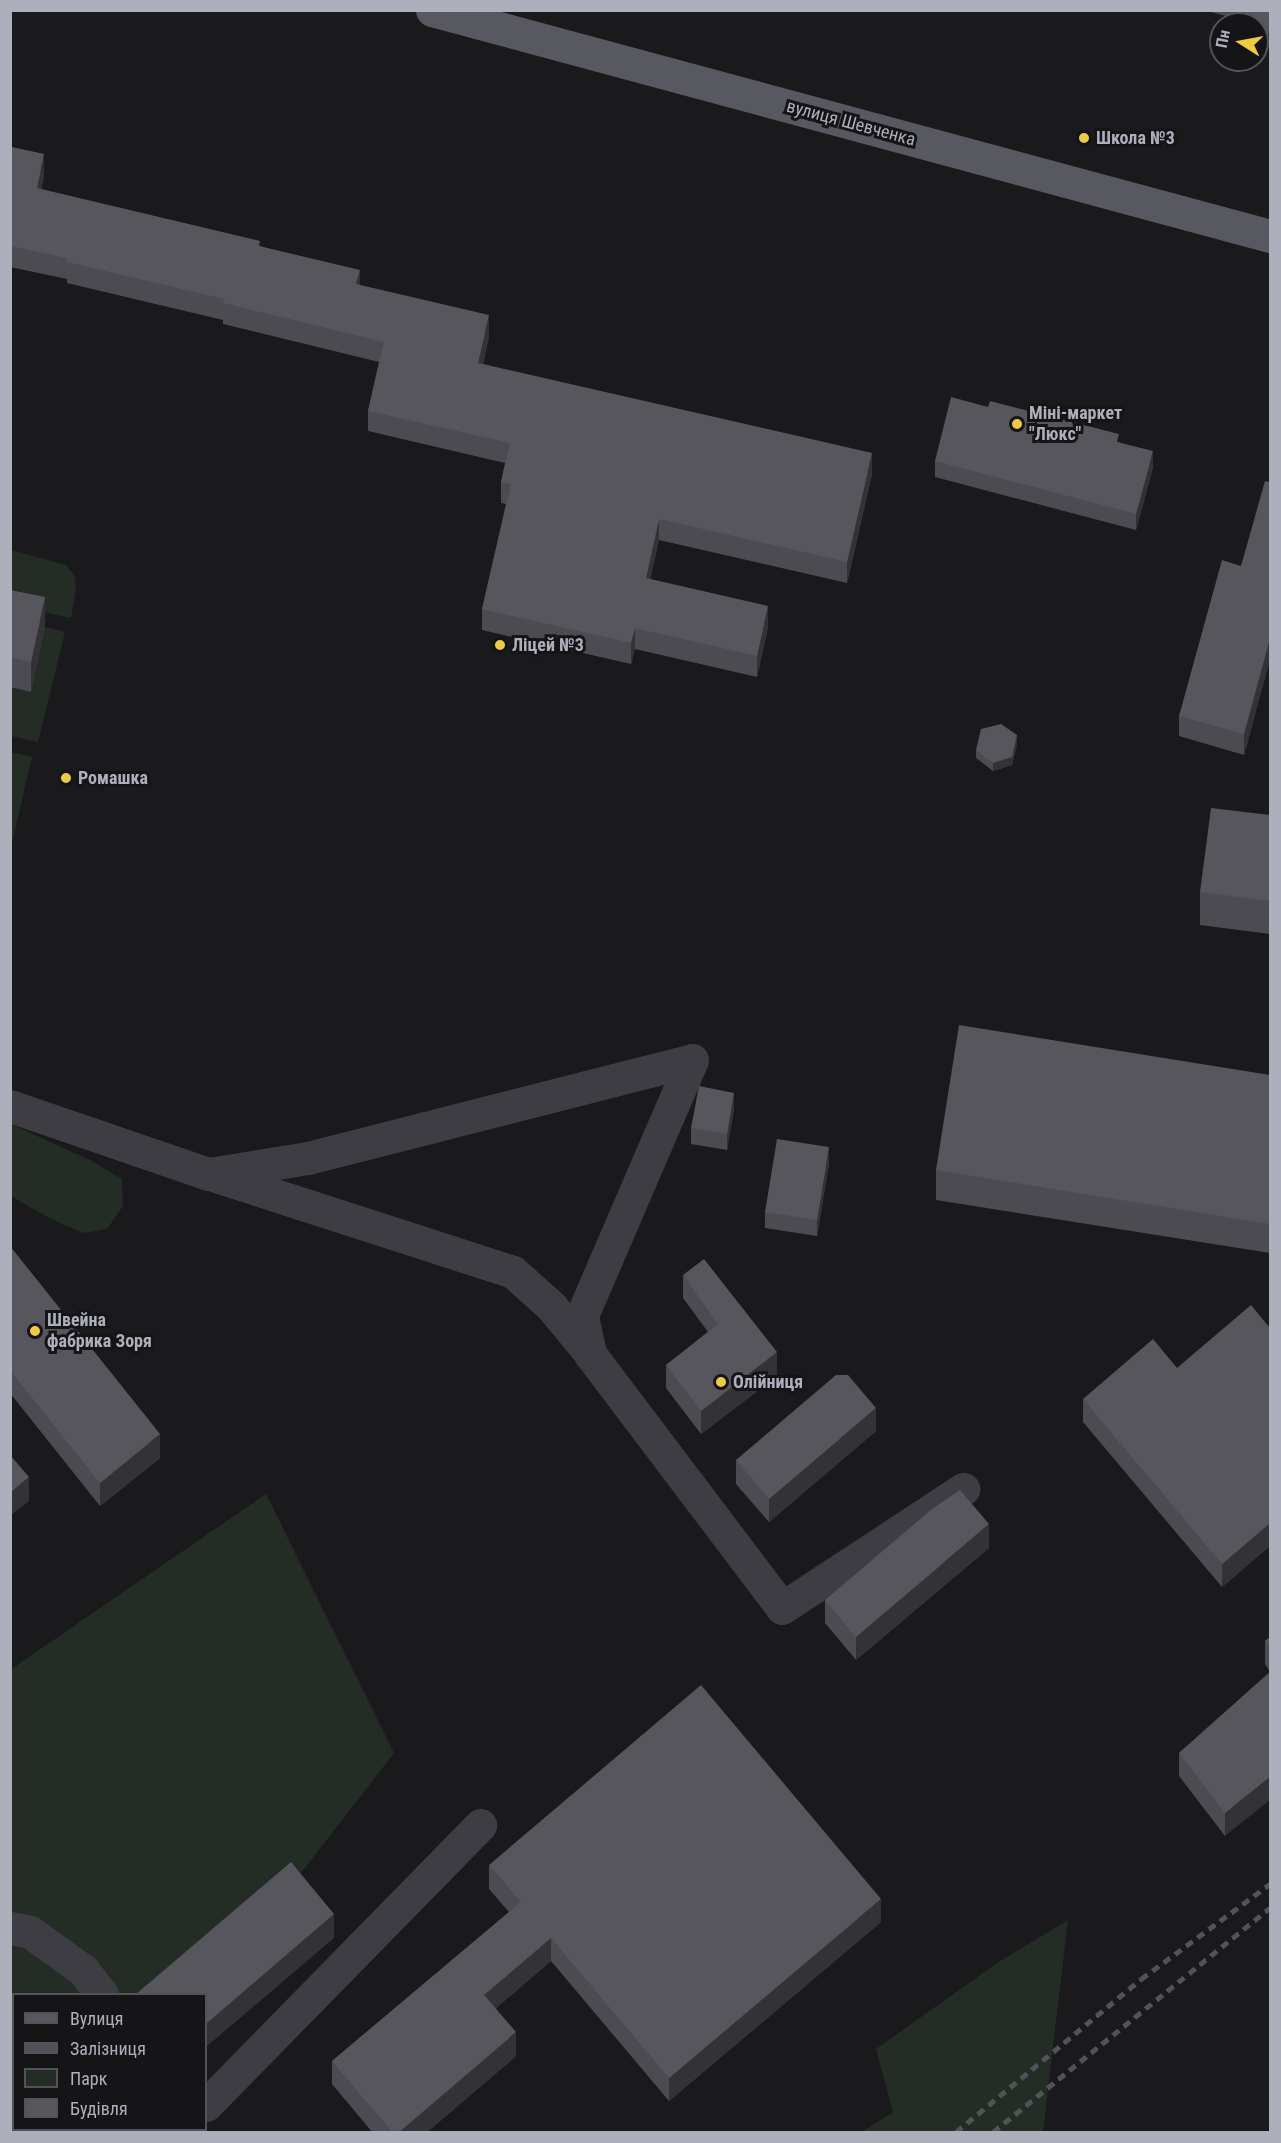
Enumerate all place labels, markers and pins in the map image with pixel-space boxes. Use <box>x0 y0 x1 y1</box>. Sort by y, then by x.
place label: Школа №3 <box>1096 127 1175 149</box>
marker: Школа №3 <box>1077 131 1091 145</box>
place label: Міні-маркет "Люкс" <box>1029 403 1122 446</box>
marker: Міні-маркет "Люкс" <box>1010 417 1024 431</box>
place label: Ліцей №3 <box>512 634 584 656</box>
marker: Ліцей №3 <box>493 638 507 652</box>
place label: Ромашка <box>78 767 148 789</box>
marker: Ромашка <box>59 771 73 785</box>
place label: Швейна фабрика Зоря <box>47 1310 152 1352</box>
marker: Швейна фабрика Зоря <box>28 1324 42 1338</box>
place label: Олійниця <box>733 1371 803 1393</box>
marker: Олійниця <box>714 1375 728 1389</box>

